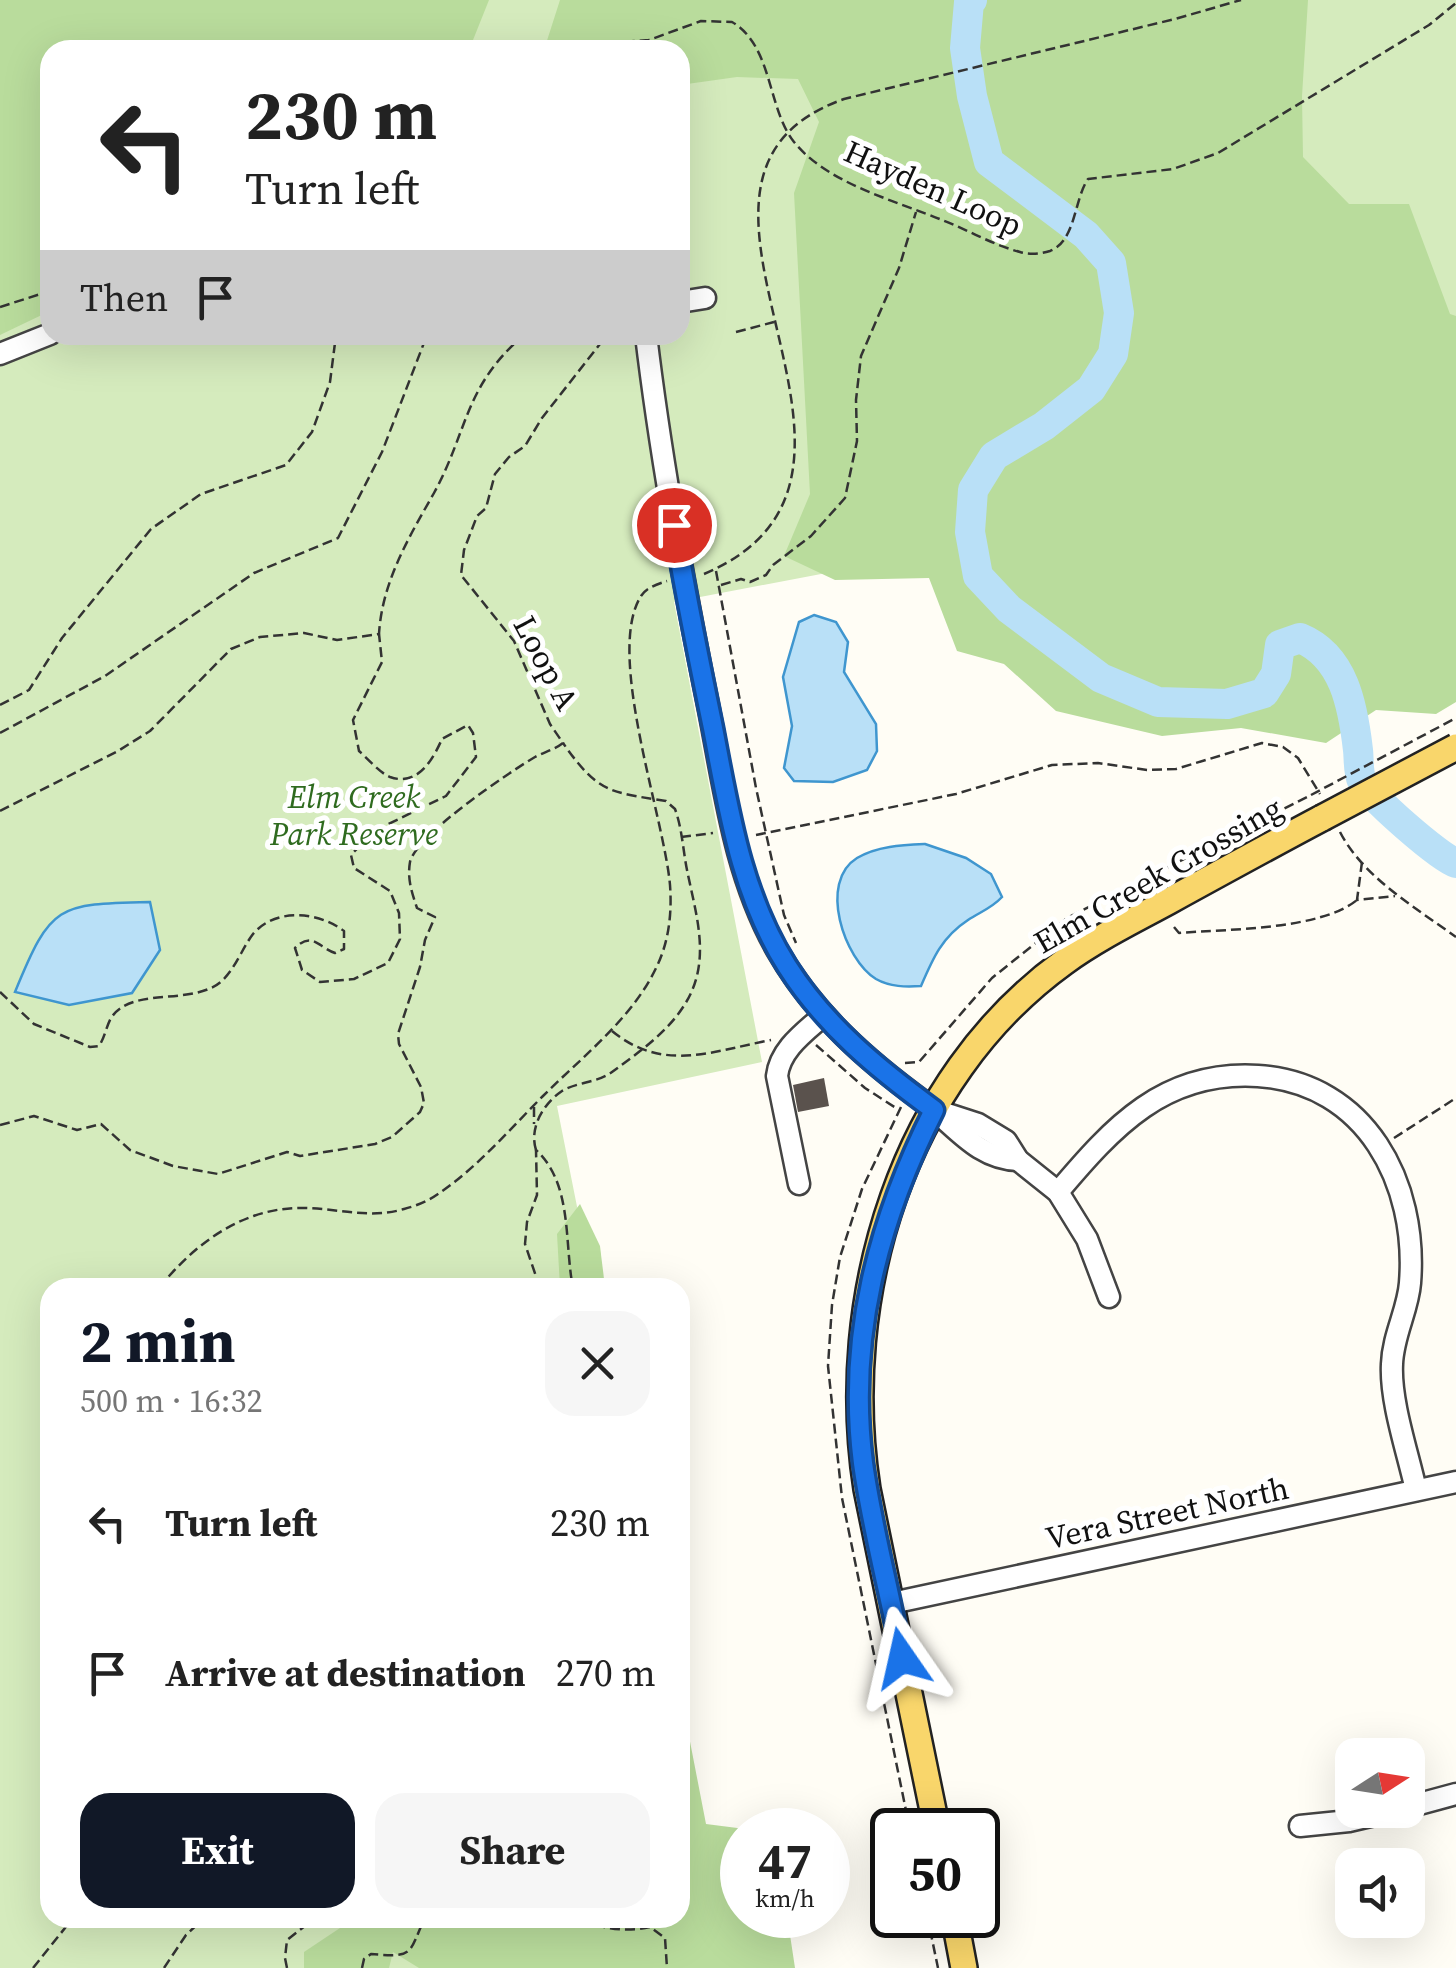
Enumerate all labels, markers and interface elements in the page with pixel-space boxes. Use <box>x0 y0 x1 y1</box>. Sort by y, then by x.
text: 230 m <box>245 66 437 162</box>
icon: left <box>80 80 210 210</box>
street label: Hayden Loop <box>837 129 1029 247</box>
text: Turn left <box>245 157 419 219</box>
icon: arrive <box>188 270 243 325</box>
text: Then <box>80 272 168 324</box>
pin <box>632 483 717 568</box>
icon: arrive <box>647 498 702 553</box>
street label: Loop A <box>503 608 589 718</box>
park label: Elm Creek Park Reserve <box>269 775 438 856</box>
street label: Elm Creek Crossing <box>1026 786 1290 964</box>
text: 2 min <box>80 1300 236 1382</box>
button: close <box>545 1311 650 1416</box>
text: 500 m · 16:32 <box>80 1379 262 1423</box>
street label: Vera Street North <box>1042 1466 1292 1560</box>
icon: left <box>80 1496 135 1551</box>
text: Turn left <box>165 1497 317 1549</box>
text: 230 m <box>550 1497 650 1549</box>
position arrow <box>850 1606 954 1710</box>
icon: arrive <box>80 1646 135 1701</box>
text: Arrive at destination <box>165 1647 526 1699</box>
text: 270 m <box>556 1647 656 1699</box>
north arrow <box>1335 1738 1425 1828</box>
map controls <box>1335 1738 1425 1938</box>
button: Exit <box>80 1793 355 1908</box>
button: Share <box>375 1793 650 1908</box>
speed limit sign: 50 <box>870 1808 1000 1938</box>
text: 47 <box>758 1826 812 1895</box>
button: sound <box>1335 1848 1425 1938</box>
text: km/h <box>755 1881 815 1915</box>

